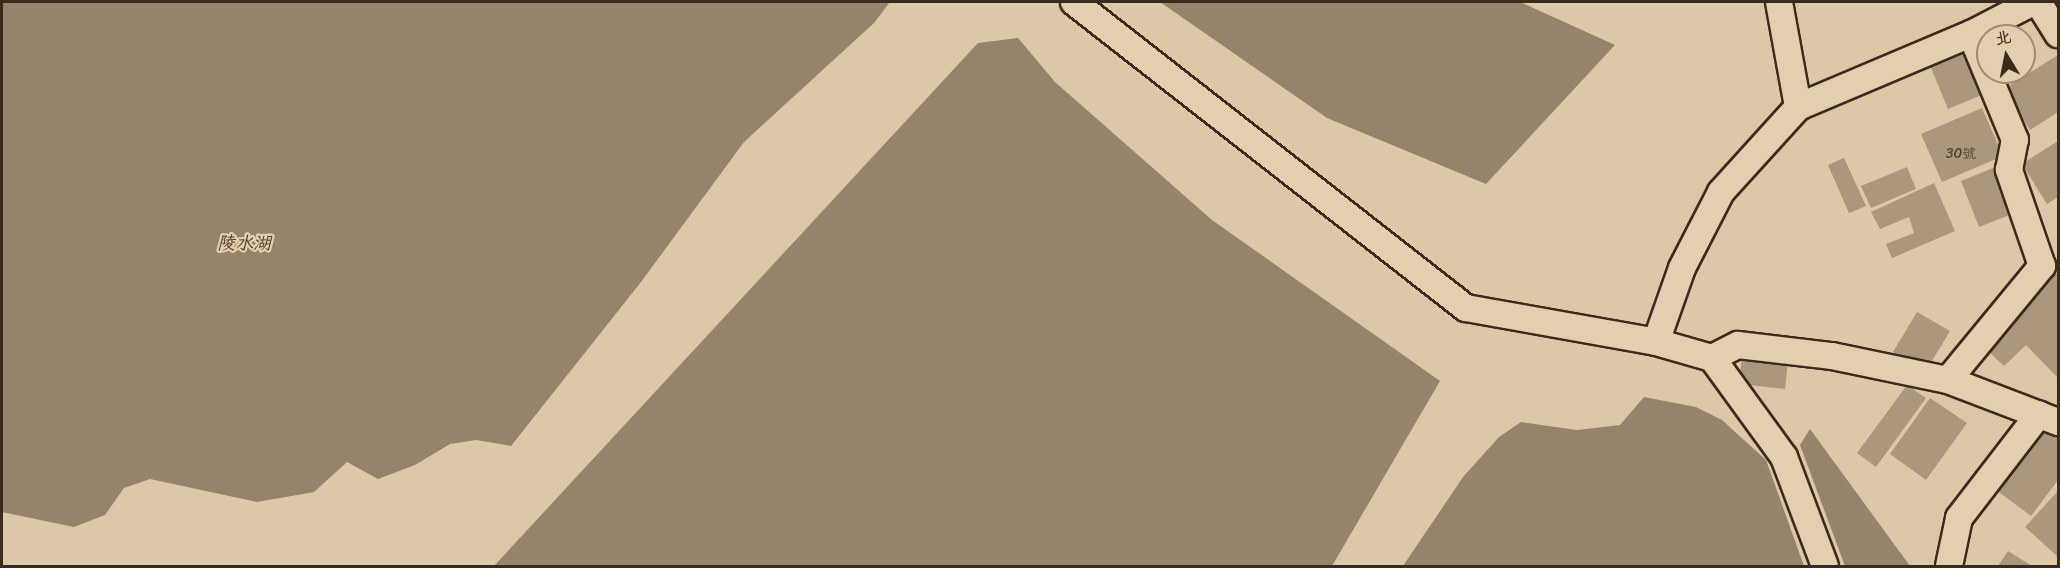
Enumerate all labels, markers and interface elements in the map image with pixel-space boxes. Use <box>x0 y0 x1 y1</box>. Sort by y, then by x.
text: 北 <box>1993 22 2014 53</box>
north arrow <box>1976 24 2036 84</box>
house number: 30號 <box>1946 146 1976 162</box>
water label: 陵水湖 <box>217 232 271 254</box>

